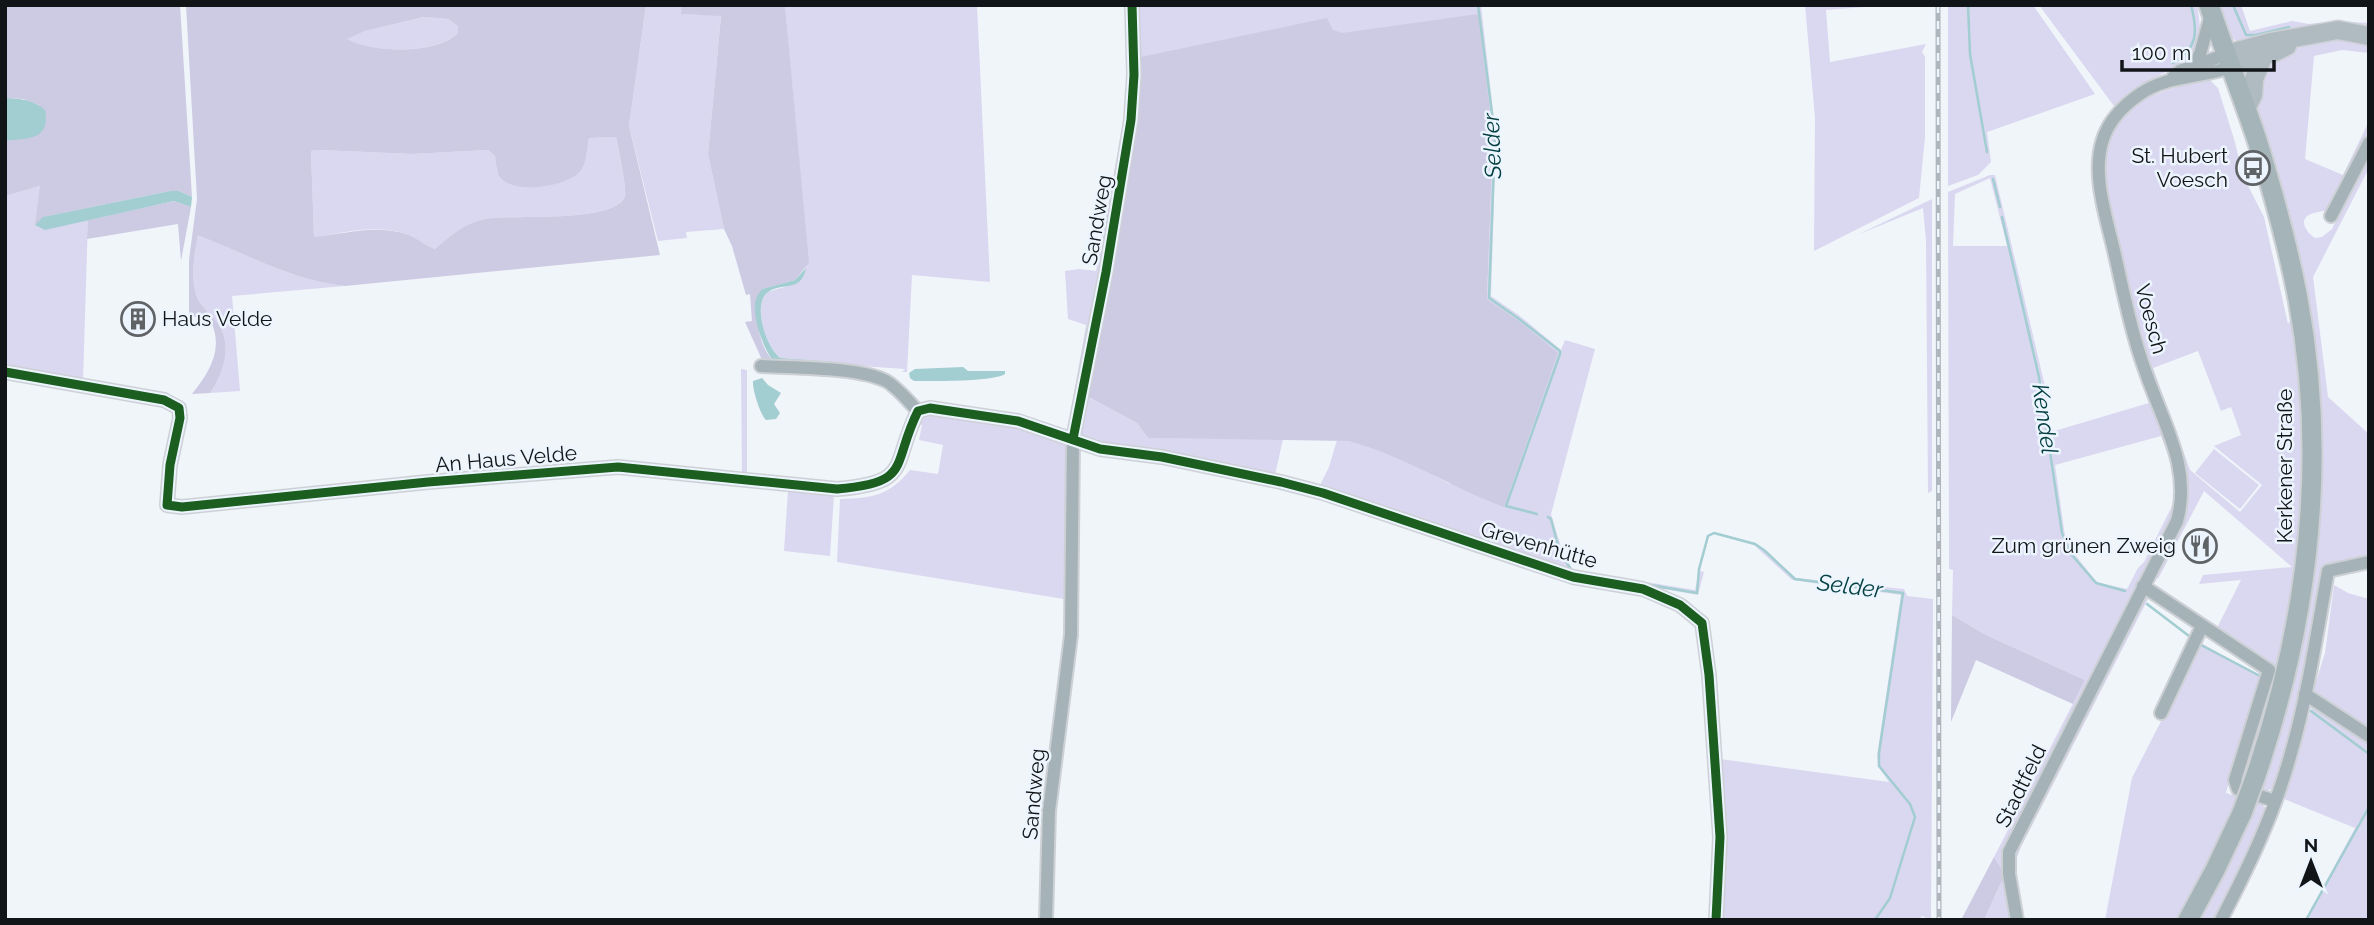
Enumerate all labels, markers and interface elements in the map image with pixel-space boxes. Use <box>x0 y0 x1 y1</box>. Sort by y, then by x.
scale bar <box>2122 28 2274 72</box>
text: 100 m <box>2132 40 2191 65</box>
water label: Selder <box>1477 112 1506 180</box>
place label: St. Hubert Voesch <box>2131 143 2228 192</box>
bus stop icon: St. Hubert Voesch <box>2234 149 2272 187</box>
street label: Sandweg <box>1076 173 1117 267</box>
street label: Voesch <box>2130 281 2173 357</box>
building icon: Haus Velde <box>119 300 157 338</box>
place label: Haus Velde <box>162 306 272 331</box>
water label: Kendel <box>2027 382 2064 456</box>
street label: Kerkener Straße <box>2272 389 2297 543</box>
street label: An Haus Velde <box>434 440 578 477</box>
street label: Grevenhütte <box>1478 516 1600 573</box>
restaurant icon: Zum grünen Zweig <box>2181 527 2219 565</box>
place label: Zum grünen Zweig <box>1992 533 2176 558</box>
water label: Selder <box>1815 568 1885 603</box>
street label: Stadtfeld <box>1990 740 2051 831</box>
street label: Sandweg <box>1017 747 1050 841</box>
north arrow <box>2276 827 2346 897</box>
text: N <box>2304 834 2318 856</box>

